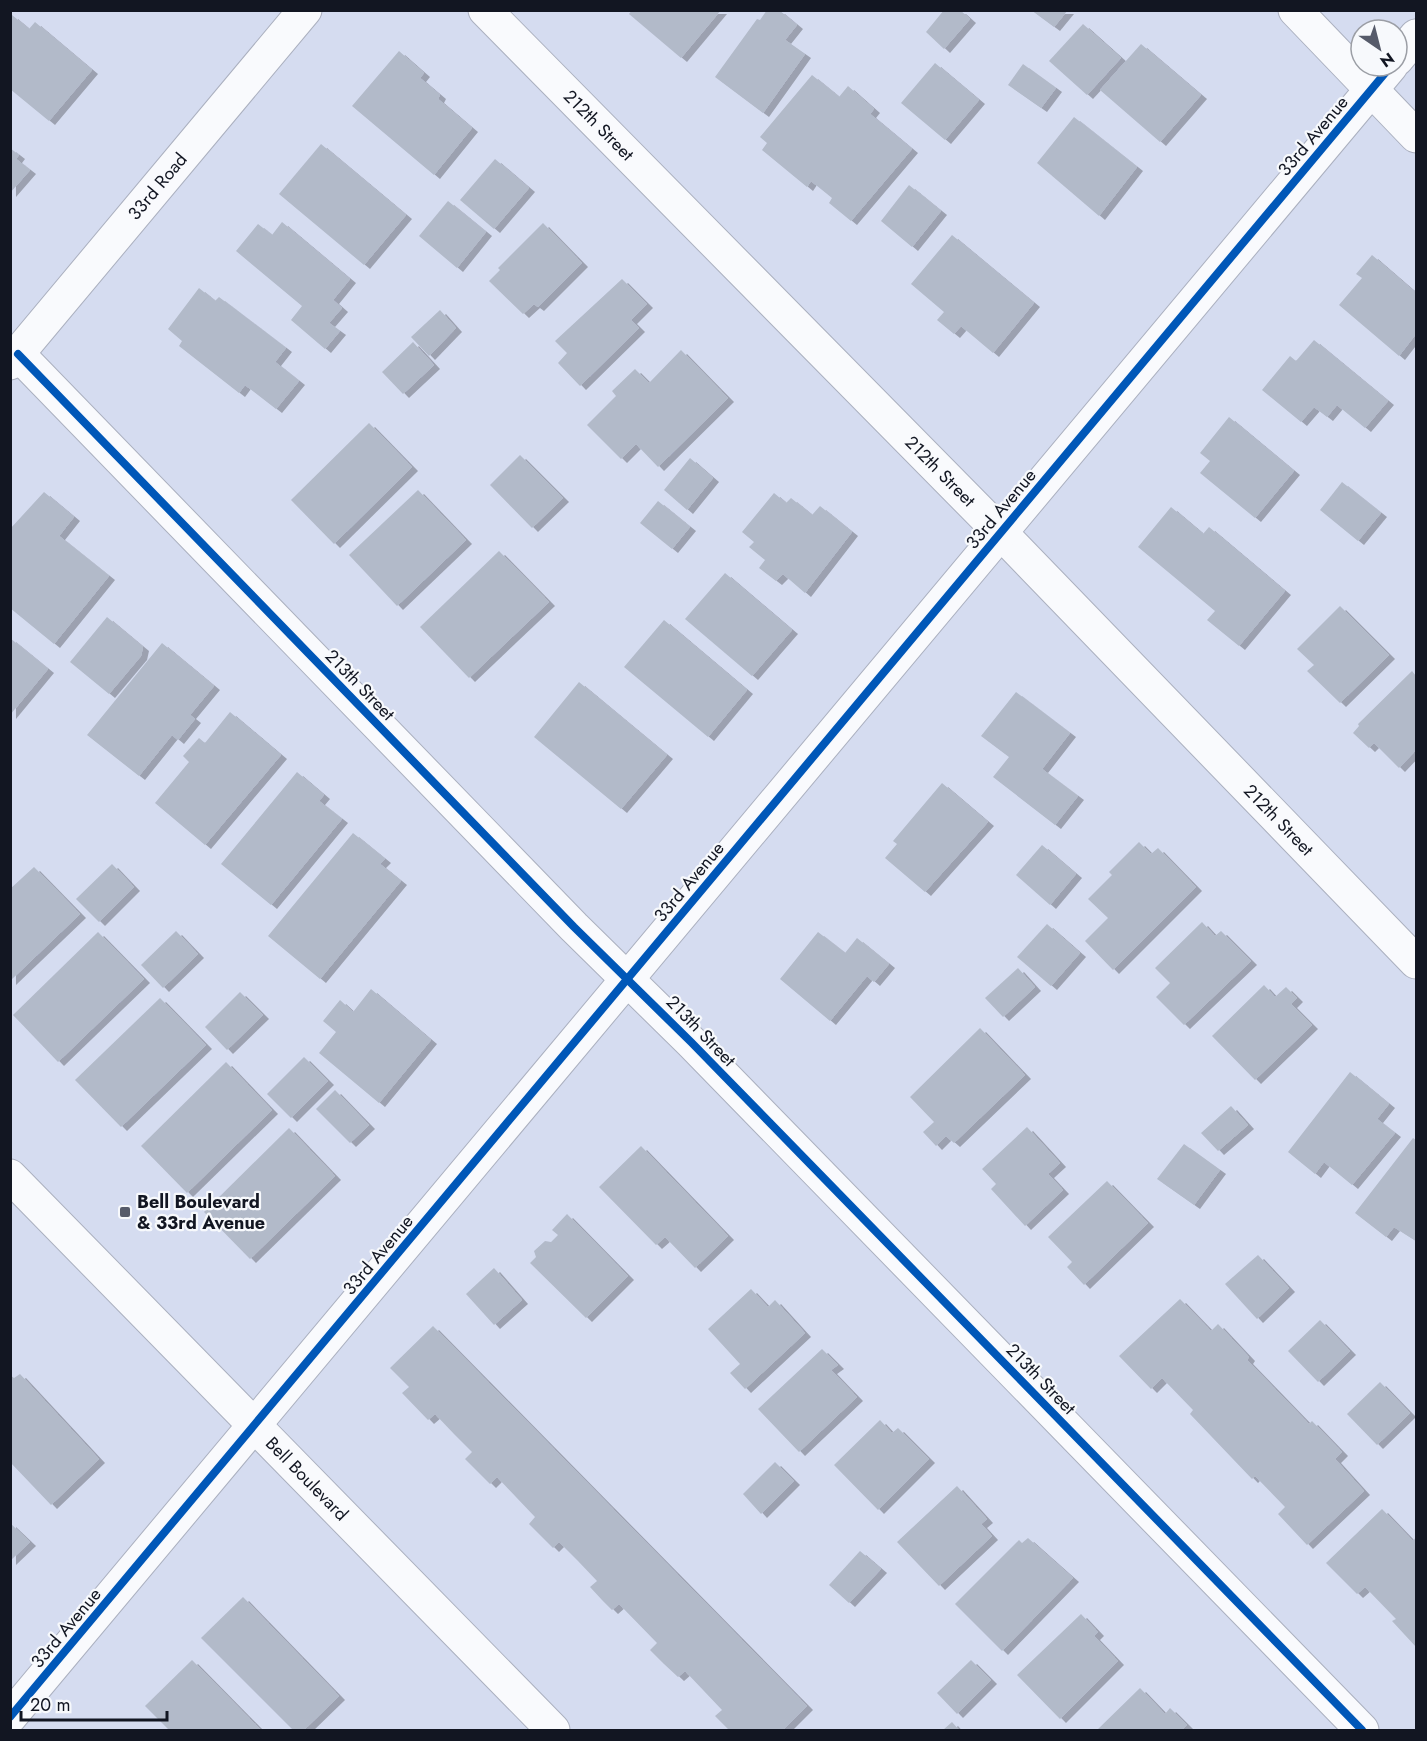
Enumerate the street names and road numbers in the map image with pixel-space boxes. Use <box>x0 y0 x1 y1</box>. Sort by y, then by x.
street label: 212th Street <box>558 84 640 167</box>
street label: 33rd Avenue <box>1272 90 1354 182</box>
street label: 33rd Road <box>122 147 193 226</box>
street label: 212th Street <box>899 430 982 513</box>
street label: 33rd Avenue <box>960 463 1042 555</box>
street label: 213th Street <box>319 643 401 727</box>
street label: 212th Street <box>1238 778 1320 862</box>
street label: 33rd Avenue <box>648 836 730 928</box>
street label: 213th Street <box>660 989 742 1073</box>
street label: 33rd Avenue <box>337 1209 419 1301</box>
street label: 213th Street <box>1000 1337 1082 1421</box>
street label: Bell Boulevard <box>260 1431 354 1527</box>
street label: 33rd Avenue <box>25 1582 107 1674</box>

